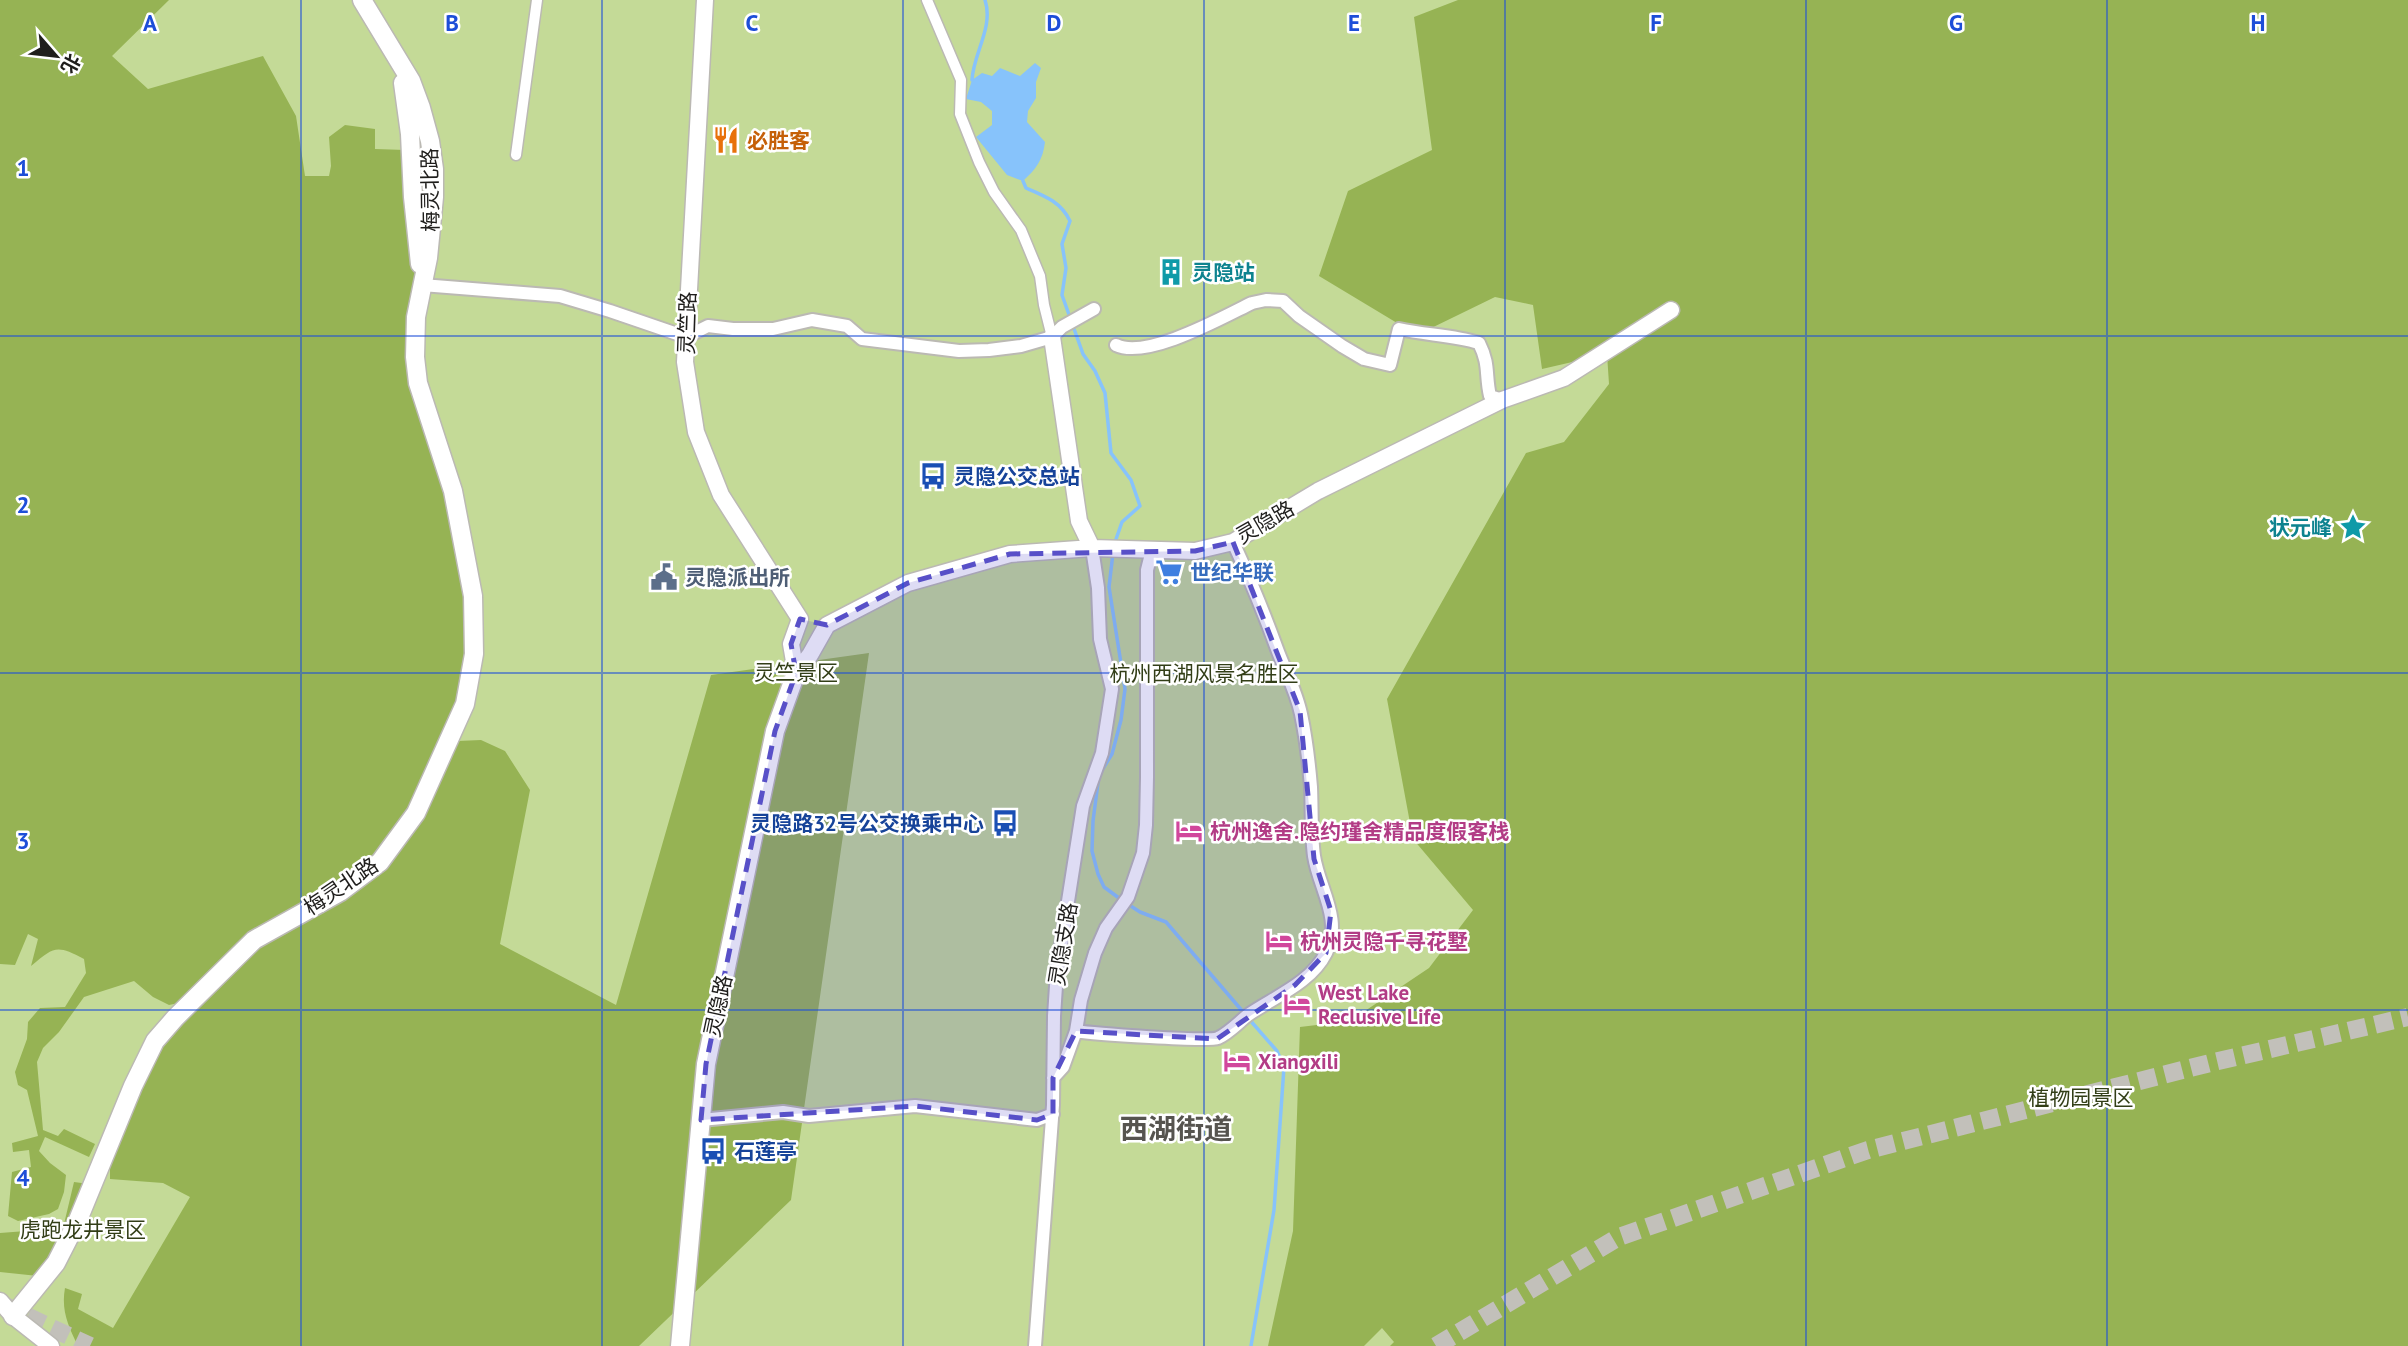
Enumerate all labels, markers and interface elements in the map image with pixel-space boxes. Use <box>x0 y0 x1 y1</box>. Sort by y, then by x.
text: A <box>143 8 157 37</box>
text: B <box>445 8 459 37</box>
text: C <box>746 8 759 37</box>
text: D <box>1047 8 1061 37</box>
text: E <box>1348 8 1360 37</box>
text: F <box>1650 8 1662 37</box>
text: G <box>1949 8 1963 37</box>
text: H <box>2251 8 2265 37</box>
north arrow <box>21 21 91 91</box>
text: 北 <box>56 50 86 78</box>
restaurant icon: 必胜客 <box>711 125 741 155</box>
place label: 必胜客 <box>747 127 810 154</box>
street label: 梅灵北路 <box>416 148 444 232</box>
text: 1 <box>16 153 30 182</box>
building icon: 灵隐站 <box>1156 257 1186 287</box>
place label: 灵隐站 <box>1192 259 1255 286</box>
street label: 灵竺路 <box>672 291 702 355</box>
bus stop icon: 灵隐公交总站 <box>918 461 948 491</box>
place label: 灵隐公交总站 <box>954 463 1080 490</box>
text: 2 <box>16 490 30 519</box>
street label: 灵隐路 <box>1231 495 1299 549</box>
place icon: 状元峰 <box>2338 512 2368 542</box>
place label: 状元峰 <box>2269 514 2332 541</box>
supermarket icon: 世纪华联 <box>1154 557 1184 587</box>
place label: 世纪华联 <box>1190 559 1274 586</box>
public building icon: 灵隐派出所 <box>649 562 679 592</box>
place label: 灵隐派出所 <box>685 564 790 591</box>
park label: 灵竺景区 <box>754 659 838 686</box>
park label: 杭州西湖风景名胜区 <box>1110 660 1299 687</box>
bus stop icon: 灵隐路32号公交换乘中心 <box>990 808 1020 838</box>
place label: 灵隐路32号公交换乘中心 <box>750 810 984 837</box>
hotel icon: 杭州逸舍.隐约瑾舍精品度假客栈 <box>1174 816 1204 846</box>
place label: 杭州逸舍.隐约瑾舍精品度假客栈 <box>1210 818 1509 845</box>
text: 3 <box>16 826 30 855</box>
street label: 梅灵北路 <box>299 851 383 921</box>
street label: 灵隐支路 <box>1043 900 1083 988</box>
hotel icon: 杭州灵隐千寻花墅 <box>1264 926 1294 956</box>
place label: 杭州灵隐千寻花墅 <box>1300 928 1468 955</box>
street label: 灵隐路 <box>698 972 738 1040</box>
place label: West Lake Reclusive Life <box>1318 979 1441 1030</box>
hotel icon: West Lake Reclusive Life <box>1282 989 1312 1019</box>
hotel icon: Xiangxili <box>1222 1046 1252 1076</box>
place label: Xiangxili <box>1258 1048 1339 1075</box>
park label: 植物园景区 <box>2029 1084 2134 1111</box>
district label: 西湖街道 <box>1120 1110 1232 1147</box>
bus stop icon: 石莲亭 <box>698 1136 728 1166</box>
place label: 石莲亭 <box>734 1138 797 1165</box>
text: 4 <box>16 1163 30 1192</box>
park label: 虎跑龙井景区 <box>20 1216 146 1243</box>

